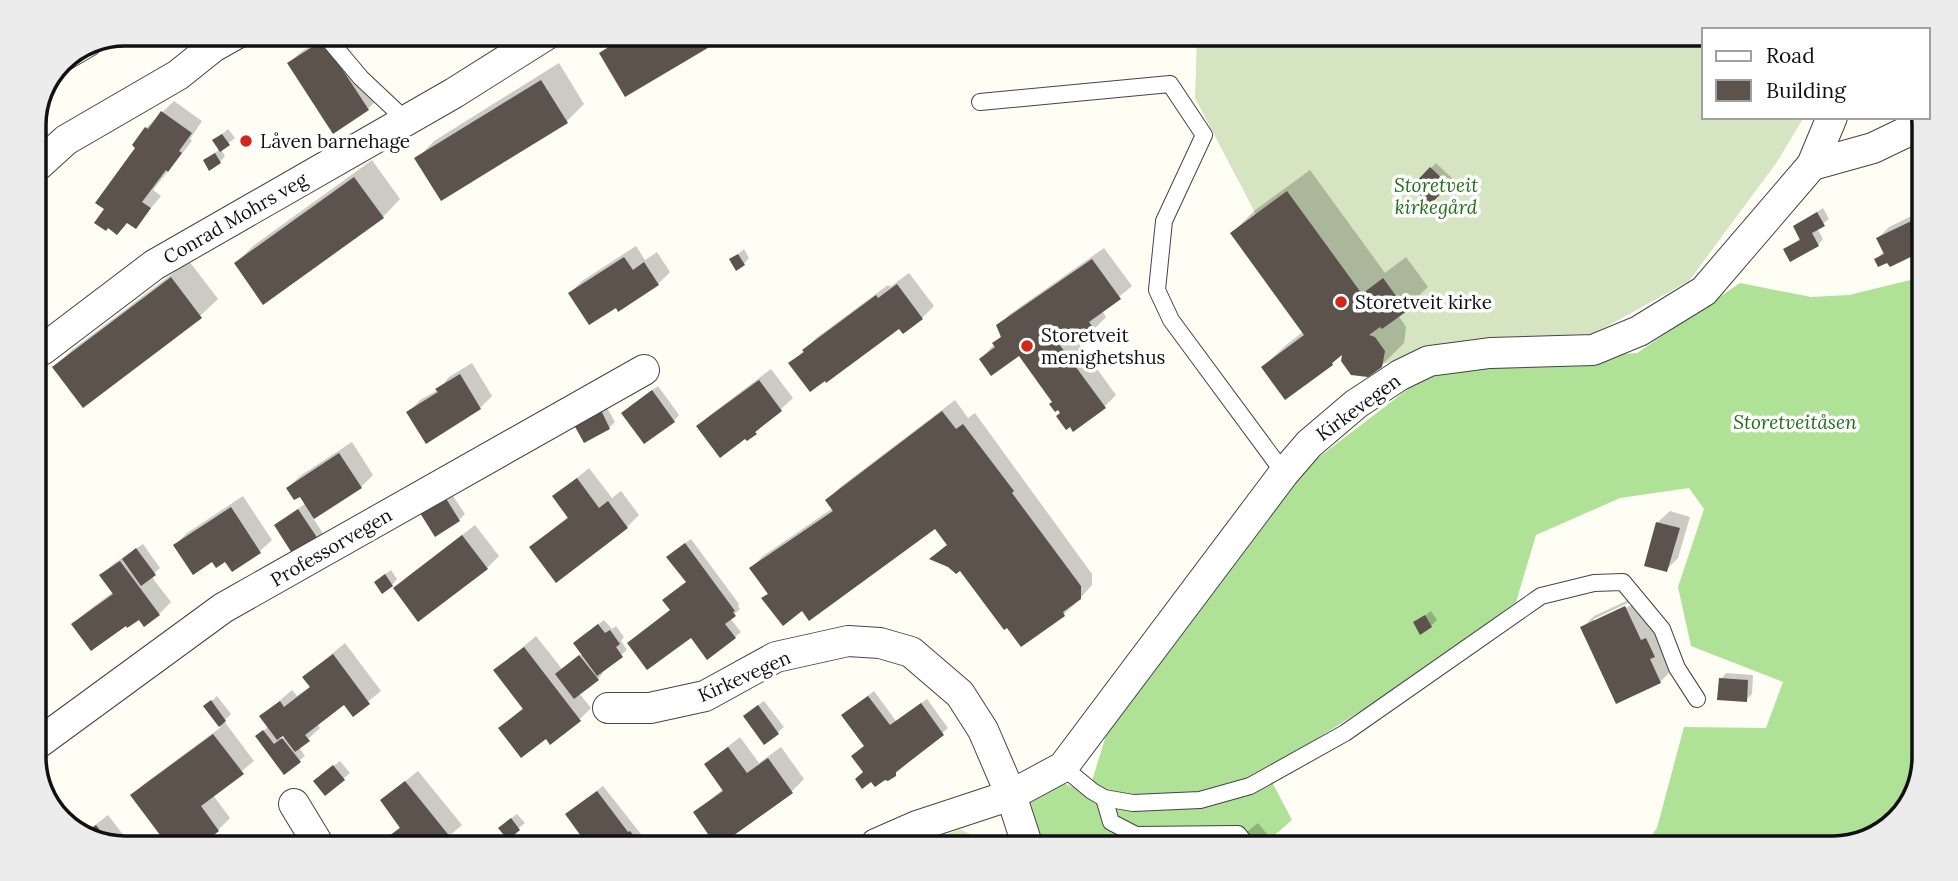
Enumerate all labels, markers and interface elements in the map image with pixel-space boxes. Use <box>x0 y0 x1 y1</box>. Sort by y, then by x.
legend <box>1702 28 1930 119</box>
text: Road <box>1766 42 1815 69</box>
text: Building <box>1766 77 1846 104</box>
place label: Låven barnehage <box>260 129 410 153</box>
marker: Låven barnehage <box>238 133 254 149</box>
street label: Conrad Mohrs veg <box>159 167 312 269</box>
park label: Storetveit kirkegård <box>1394 173 1478 219</box>
place label: Storetveit kirke <box>1355 290 1492 314</box>
marker: Storetveit kirke <box>1333 294 1349 310</box>
place label: Storetveit menighetshus <box>1041 323 1166 369</box>
marker: Storetveit menighetshus <box>1019 338 1035 354</box>
street label: Kirkevegen <box>1311 368 1405 446</box>
park label: Storetveitåsen <box>1733 410 1857 434</box>
street label: Professorvegen <box>266 503 396 591</box>
street label: Kirkevegen <box>694 645 794 707</box>

